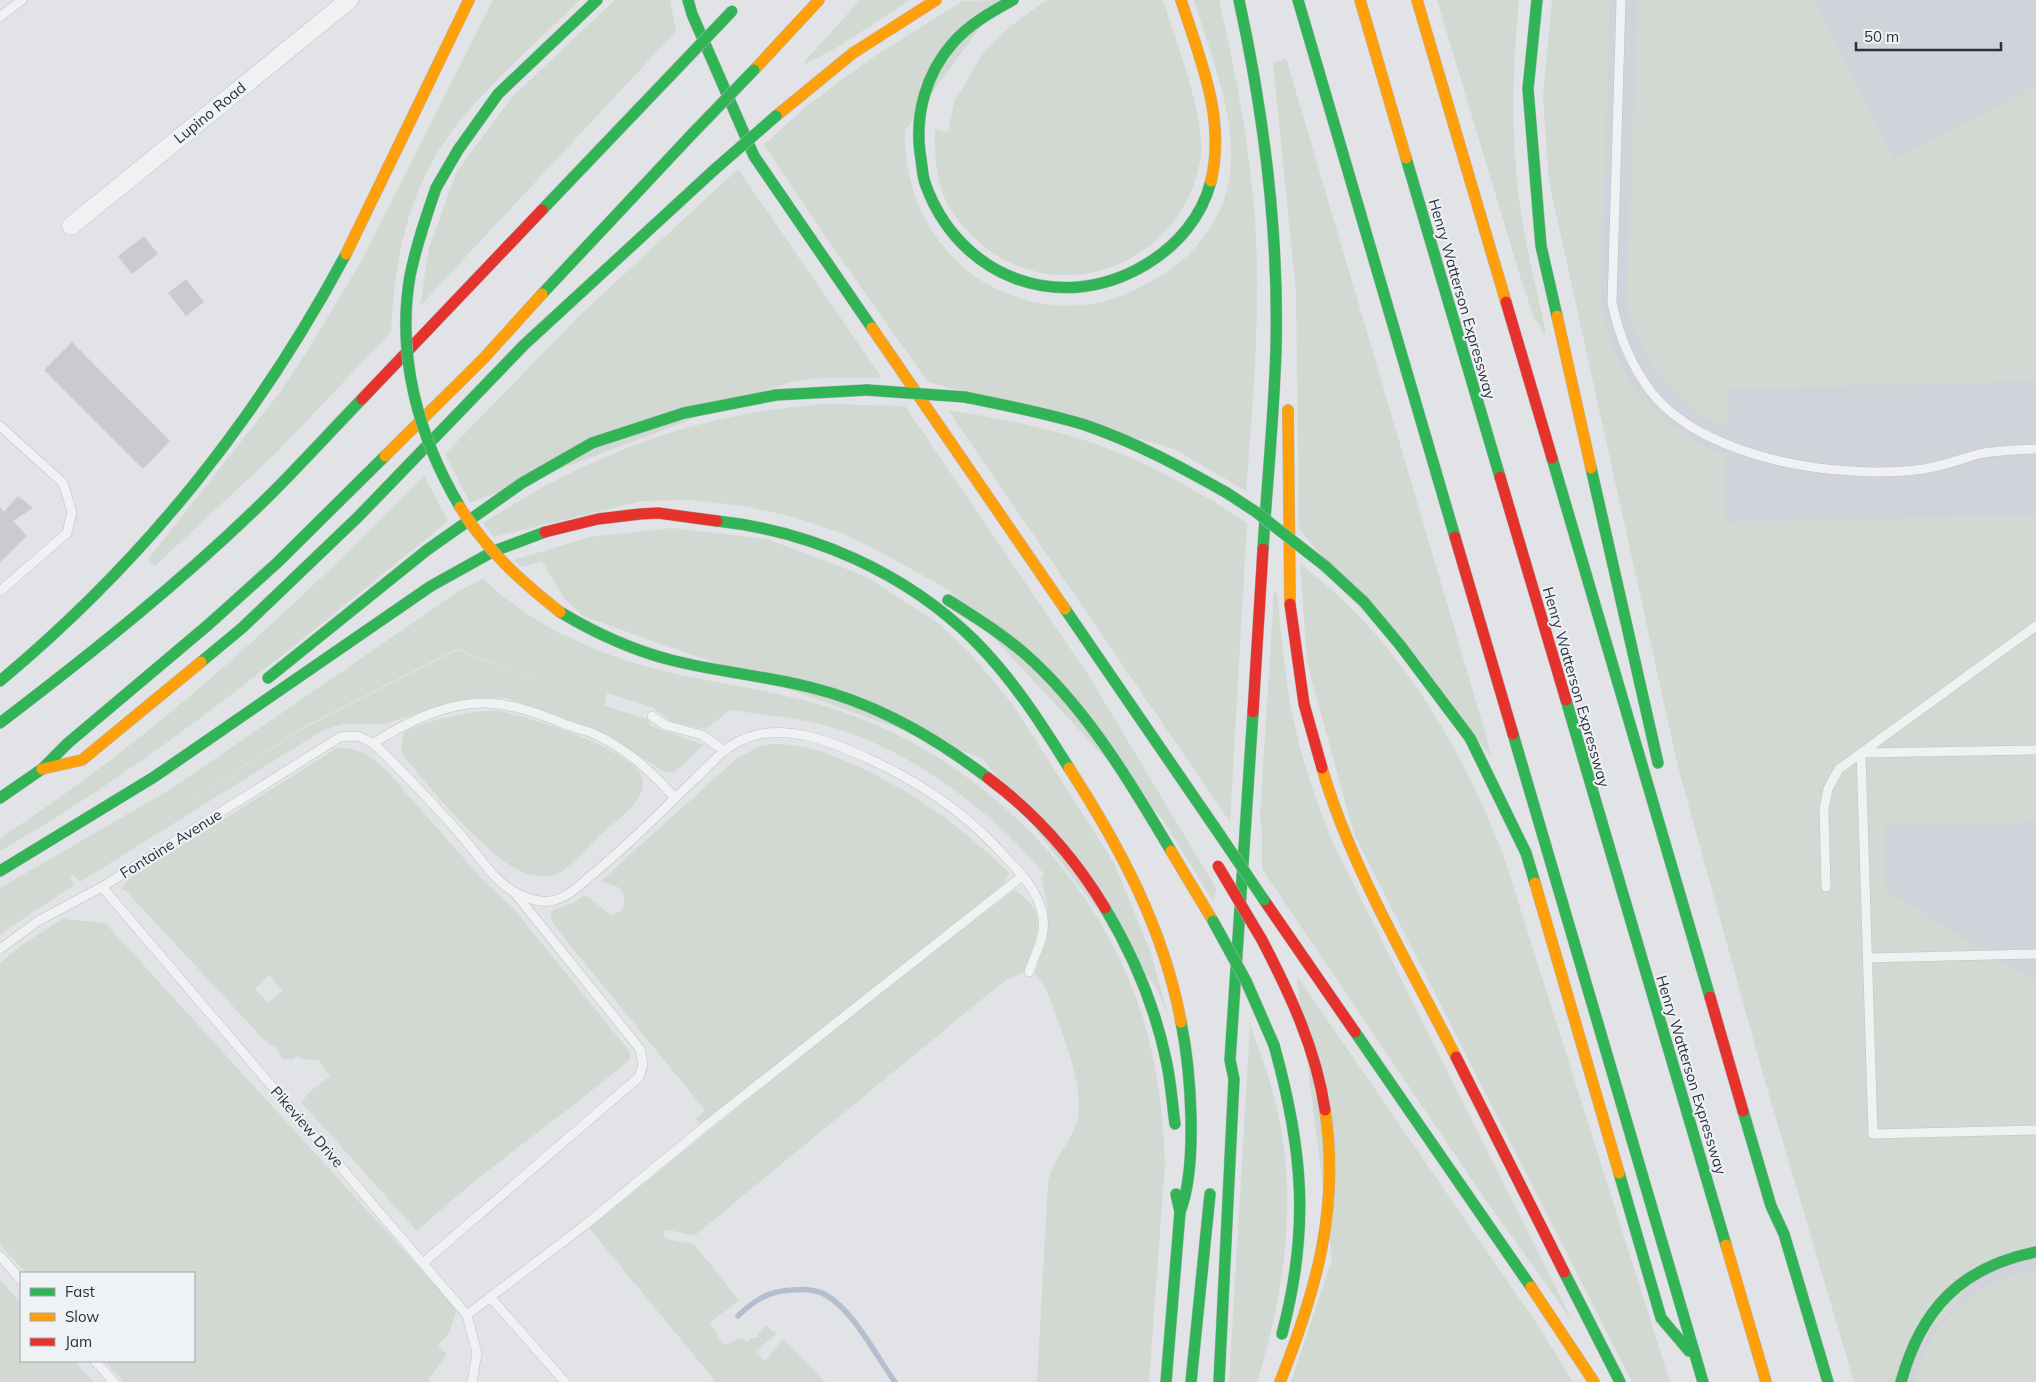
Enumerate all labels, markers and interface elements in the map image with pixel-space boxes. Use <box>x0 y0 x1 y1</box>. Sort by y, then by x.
scale bar <box>1856 20 2001 52</box>
text: 50 m <box>1864 27 1899 46</box>
street label: Lupino Road <box>170 78 250 147</box>
street label: Henry Watterson Expressway <box>1425 197 1500 401</box>
street label: Henry Watterson Expressway <box>1539 585 1614 789</box>
street label: Fontaine Avenue <box>116 805 225 882</box>
street label: Henry Watterson Expressway <box>1652 973 1731 1177</box>
street label: Pikeview Drive <box>267 1082 348 1171</box>
legend <box>20 1272 195 1362</box>
text: Fast <box>65 1282 95 1301</box>
text: Slow <box>65 1307 99 1326</box>
text: Jam <box>65 1332 92 1351</box>

